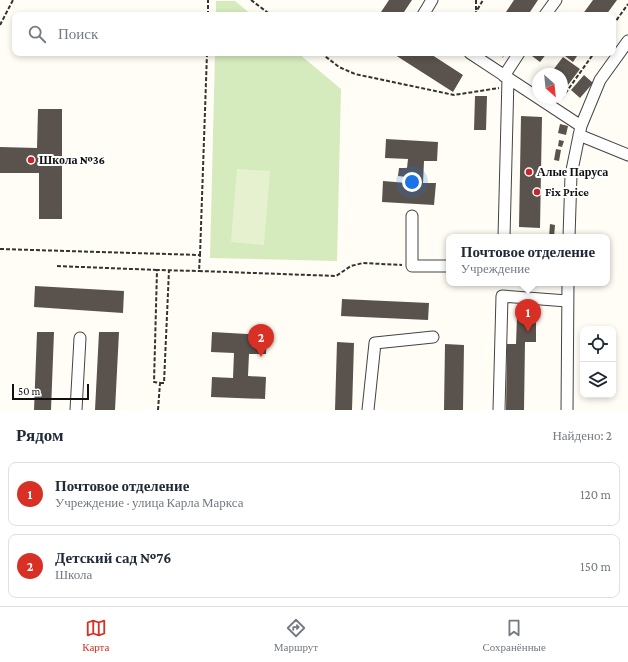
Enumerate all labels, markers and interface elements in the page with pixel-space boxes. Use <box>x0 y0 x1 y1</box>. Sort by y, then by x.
search box <box>12 12 616 56</box>
icon: search <box>26 23 48 45</box>
text: Поиск <box>58 26 98 42</box>
north arrow <box>532 68 568 104</box>
place label: Школа №36 <box>39 153 105 167</box>
marker: Школа №36 <box>26 155 36 165</box>
place label: Алые Паруса <box>537 165 608 179</box>
marker: Алые Паруса <box>524 167 534 177</box>
your location <box>402 172 422 192</box>
place label: Fix Price <box>545 185 589 199</box>
marker: Fix Price <box>532 187 542 197</box>
popup <box>446 234 610 286</box>
text: Почтовое отделение <box>461 244 595 260</box>
text: Учреждение <box>461 261 530 276</box>
pin: 1 <box>515 299 541 332</box>
pin: 2 <box>248 324 274 357</box>
map controls <box>580 326 616 398</box>
button: locate <box>580 326 616 362</box>
button: layers <box>580 362 616 398</box>
scale bar <box>12 382 89 401</box>
text: 50 m <box>18 385 40 397</box>
text: Рядом <box>16 426 64 445</box>
text: Найдено: 2 <box>552 428 612 443</box>
text: Почтовое отделение <box>55 478 189 494</box>
text: 1 <box>28 487 32 502</box>
text: 120 m <box>580 487 611 502</box>
text: Учреждение · улица Карла Маркса <box>55 495 243 510</box>
text: Детский сад №76 <box>55 550 171 566</box>
text: 2 <box>27 559 33 574</box>
text: 150 m <box>580 559 611 574</box>
text: Школа <box>55 567 92 582</box>
tab: Карта <box>82 617 109 653</box>
tab: Маршрут <box>274 617 318 653</box>
tab: Сохранённые <box>483 617 546 653</box>

